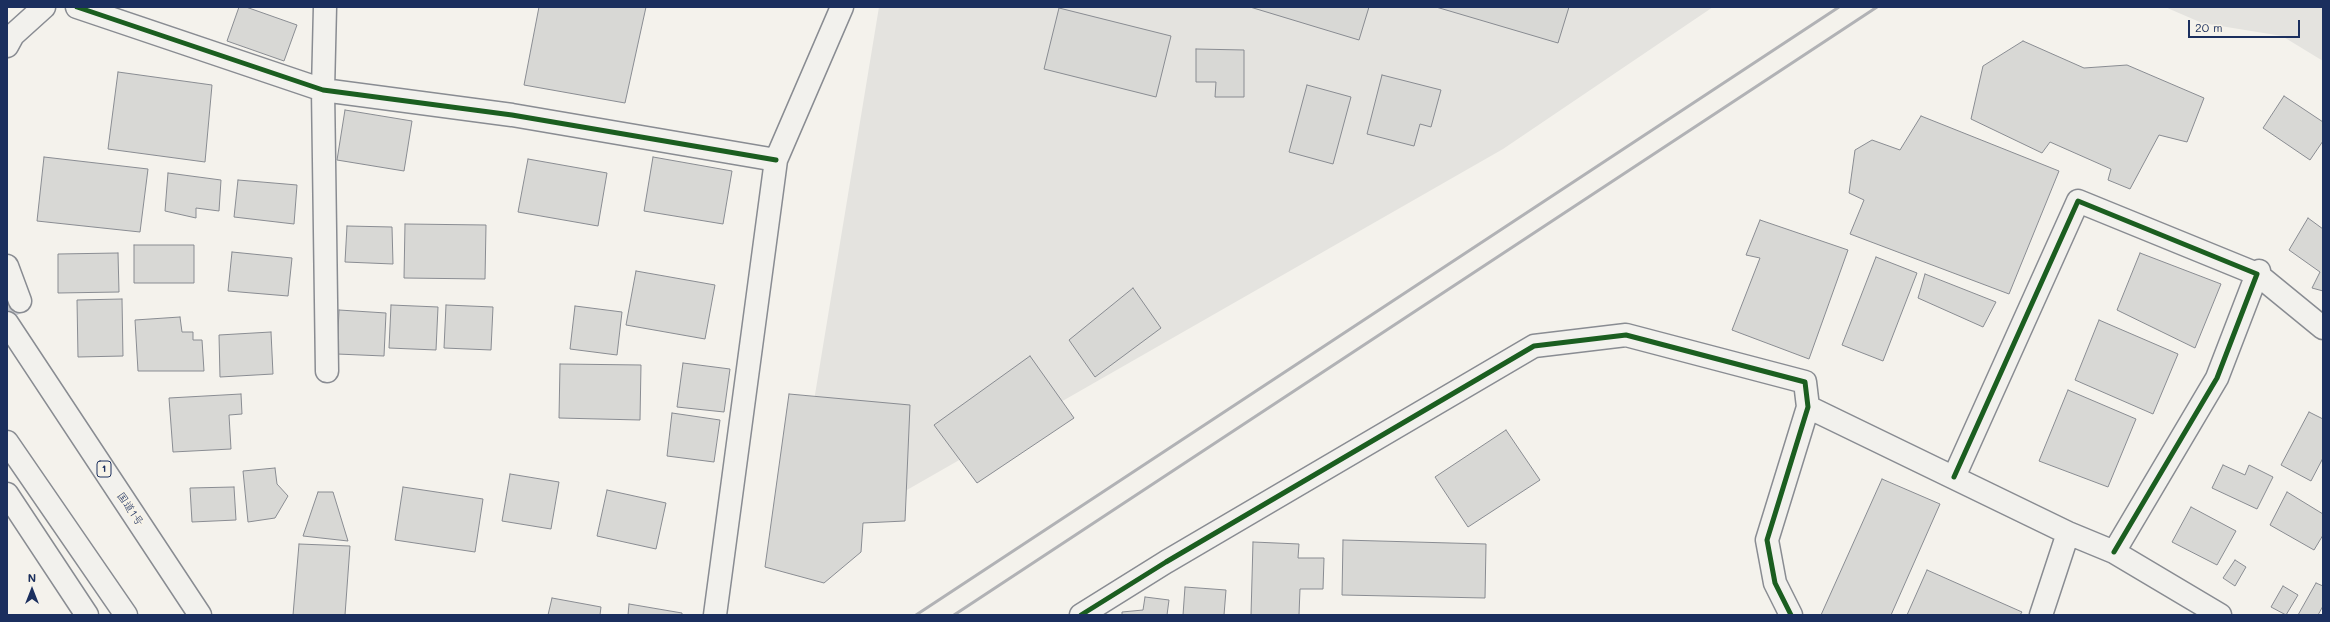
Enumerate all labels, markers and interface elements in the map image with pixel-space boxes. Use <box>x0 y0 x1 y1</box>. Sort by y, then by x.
scale bar <box>2190 12 2302 38</box>
text: 20 m <box>2195 19 2223 35</box>
road number: 1 <box>97 461 111 477</box>
street label: 国道1号 <box>114 490 146 528</box>
north arrow <box>12 570 52 610</box>
text: N <box>28 570 36 585</box>

